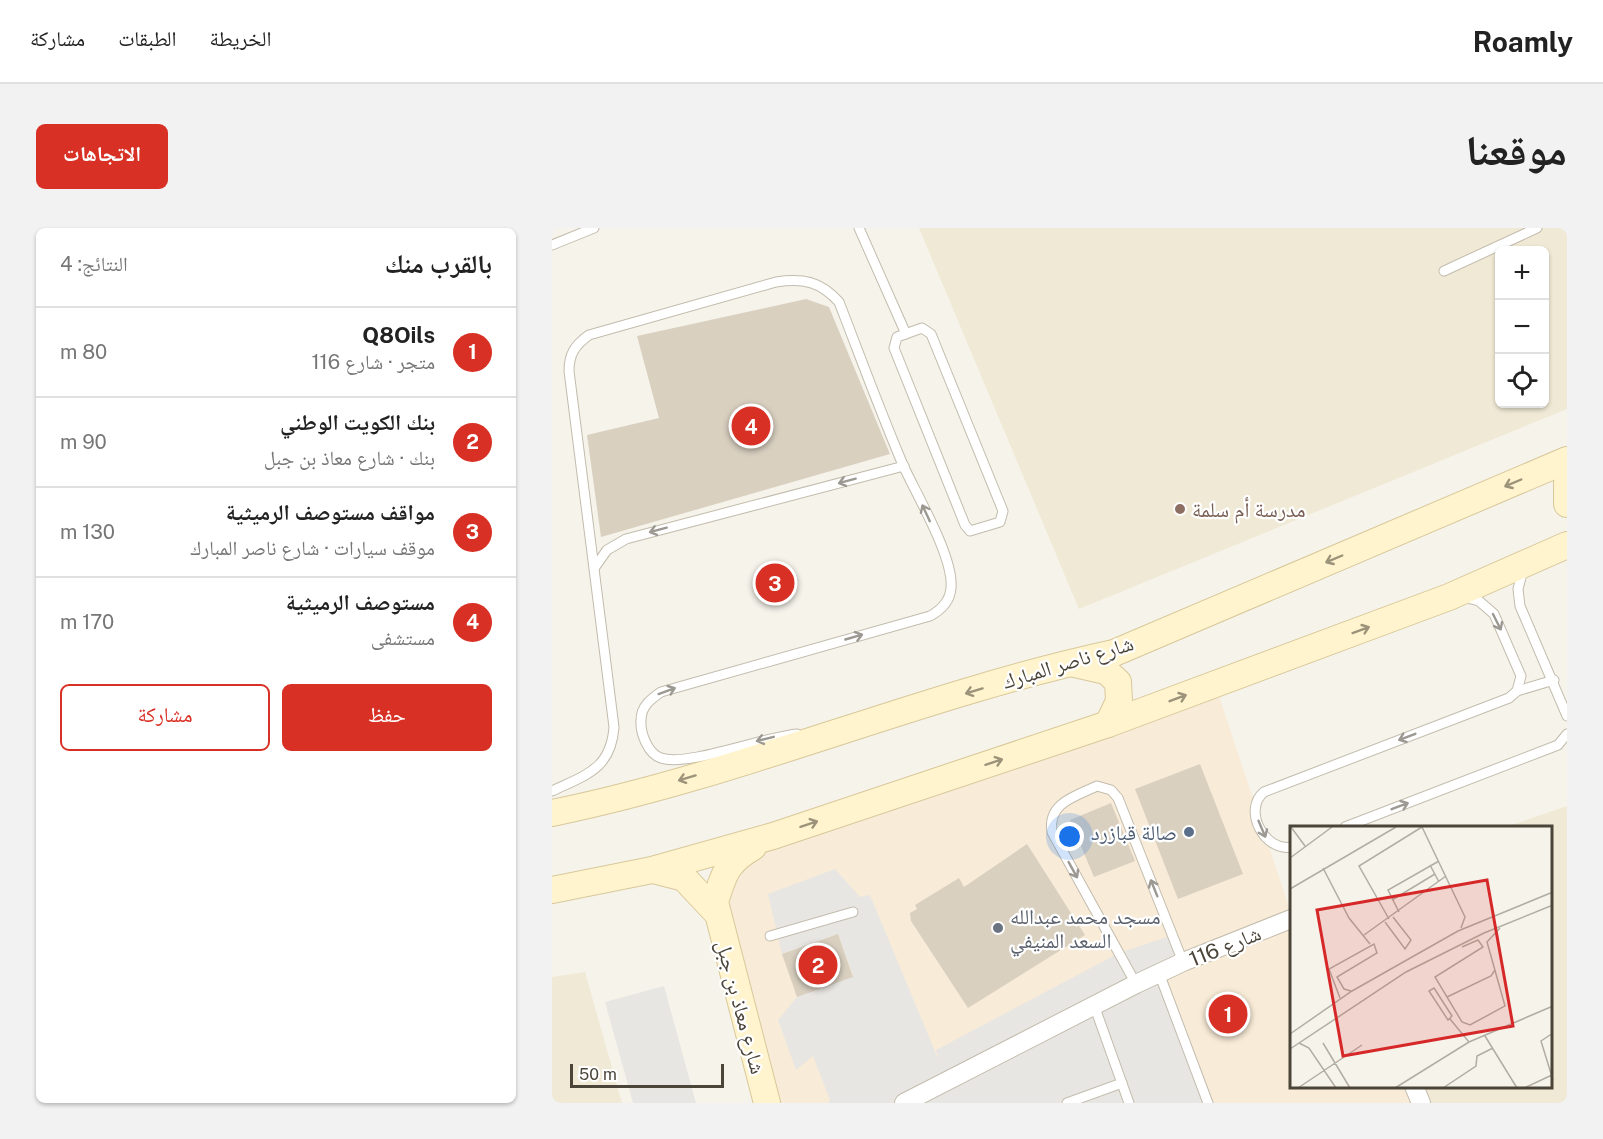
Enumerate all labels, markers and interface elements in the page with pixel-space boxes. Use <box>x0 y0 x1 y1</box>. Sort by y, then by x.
text: Roamly <box>1473 25 1573 58</box>
text: مشاركة <box>30 26 85 51</box>
text: الطبقات <box>118 26 177 51</box>
text: الخريطة <box>210 26 271 51</box>
button: الاتجاهات <box>36 124 168 189</box>
text: موقعنا <box>1466 125 1567 174</box>
map controls <box>1495 246 1549 408</box>
button: + <box>1495 246 1549 300</box>
text: بالقرب منك <box>385 248 492 279</box>
text: النتائج: 4 <box>60 252 128 276</box>
button: − <box>1495 300 1549 354</box>
text: Q8Oils <box>362 322 435 348</box>
text: 80 m <box>60 340 107 364</box>
text: 1 <box>468 340 477 364</box>
text: متجر · شارع 116 <box>311 350 435 374</box>
button: locate <box>1495 354 1549 408</box>
pin: 4 <box>732 404 770 448</box>
text: بنك الكويت الوطني <box>280 409 435 435</box>
text: 90 m <box>60 430 107 454</box>
text: 2 <box>466 430 479 454</box>
text: بنك · شارع معاذ بن جبل <box>264 446 435 470</box>
one-way arrow <box>838 476 857 487</box>
one-way arrow <box>1504 478 1523 489</box>
place label: مدرسة أم سلمة <box>1192 497 1306 524</box>
text: مواقف مستوصف الرميثية <box>226 499 435 525</box>
marker: مدرسة أم سلمة <box>1173 502 1187 516</box>
one-way arrow <box>919 505 931 523</box>
text: 130 m <box>60 520 115 544</box>
text: 3 <box>466 520 479 544</box>
one-way arrow <box>649 525 668 537</box>
text: موقف سيارات · شارع ناصر المبارك <box>190 536 435 560</box>
one-way arrow <box>1325 554 1343 565</box>
pin: 3 <box>756 560 794 606</box>
text: مستوصف الرميثية <box>286 589 435 615</box>
text: 170 m <box>60 610 114 634</box>
text: 4 <box>466 610 479 634</box>
one-way arrow <box>1491 613 1503 631</box>
one-way arrow <box>1351 624 1369 635</box>
text: مستشفى <box>371 626 435 650</box>
street label: شارع ناصر المبارك <box>1000 630 1137 695</box>
one-way arrow <box>844 631 863 643</box>
button: مشاركة <box>60 684 270 751</box>
button: حفظ <box>282 684 492 751</box>
one-way arrow <box>657 685 676 696</box>
one-way arrow <box>965 686 984 697</box>
one-way arrow <box>1168 692 1187 703</box>
one-way arrow <box>1398 733 1417 744</box>
one-way arrow <box>756 734 775 745</box>
one-way arrow <box>984 756 1003 767</box>
one-way arrow <box>678 774 697 785</box>
one-way arrow <box>1390 800 1408 811</box>
one-way arrow <box>799 818 818 829</box>
place label: صالة قبازرد <box>1091 820 1177 845</box>
one-way arrow <box>1257 820 1268 838</box>
your location <box>1055 822 1084 851</box>
marker: صالة قبازرد <box>1182 825 1196 839</box>
inset map <box>1290 826 1552 1088</box>
one-way arrow <box>1067 861 1079 878</box>
one-way arrow <box>1148 879 1159 898</box>
place label: مسجد محمد عبدالله السعد المنيفي <box>1010 904 1161 957</box>
street label: شارع 116 <box>1185 920 1265 973</box>
marker: مسجد محمد عبدالله السعد المنيفي <box>991 921 1005 935</box>
street label: شارع معاذ بن جبل <box>710 937 771 1077</box>
pin: 2 <box>798 942 838 988</box>
pin: 1 <box>1208 992 1248 1036</box>
scale bar <box>570 1061 724 1088</box>
text: 50 m <box>579 1065 617 1084</box>

